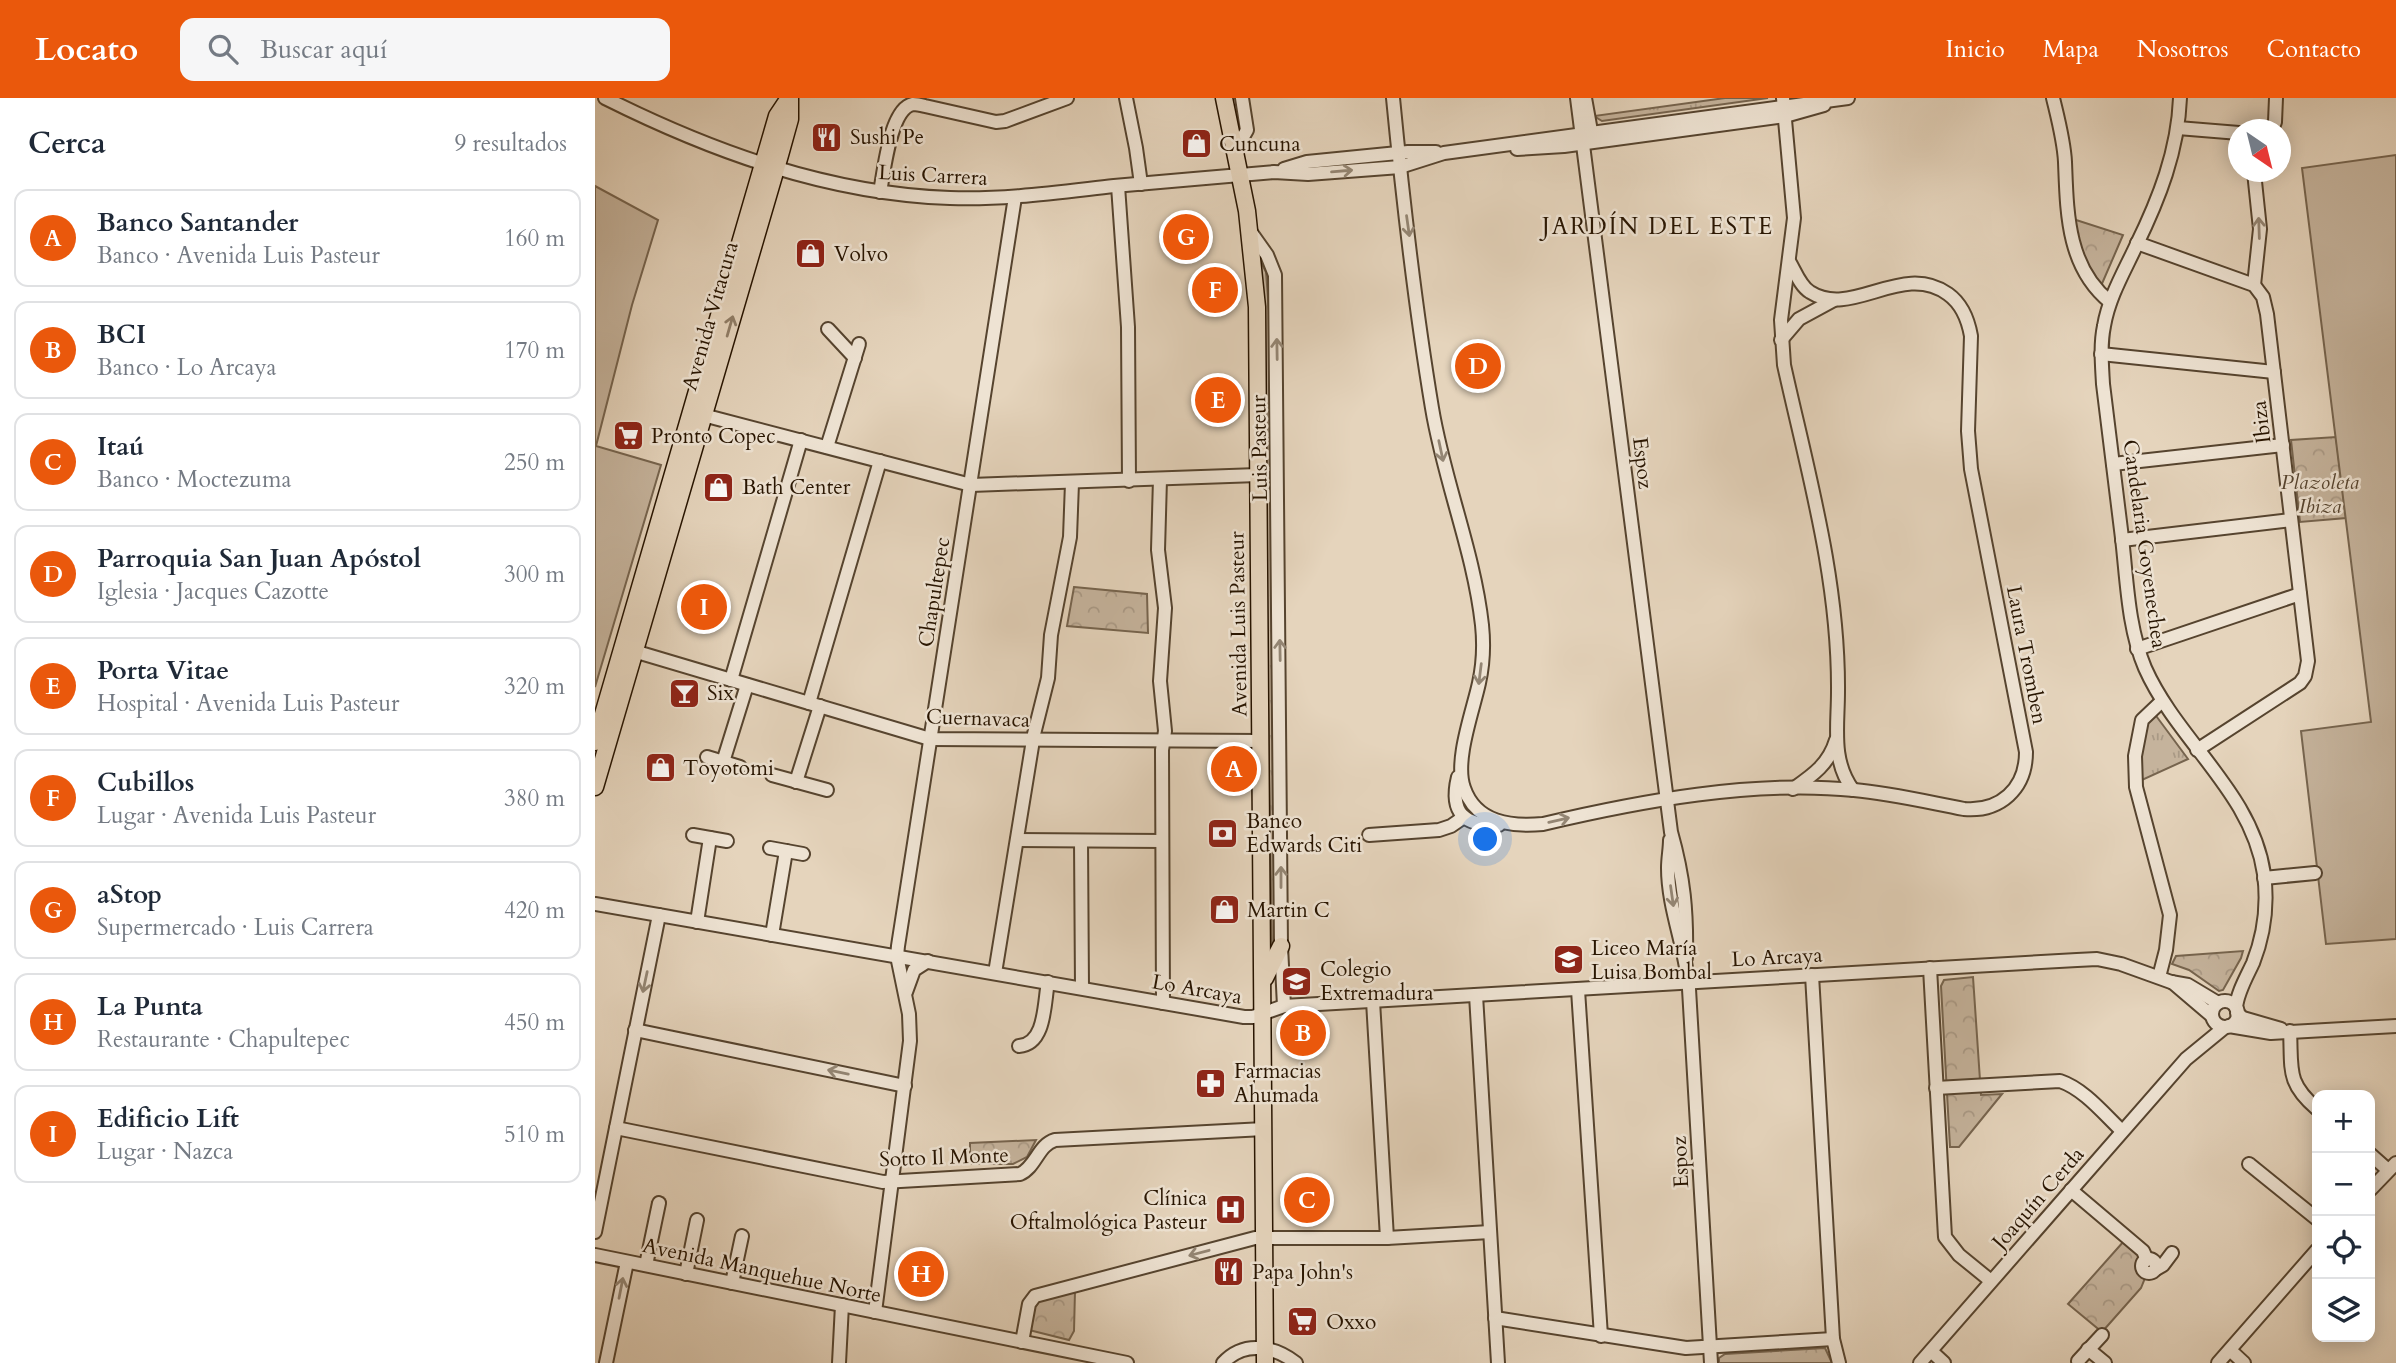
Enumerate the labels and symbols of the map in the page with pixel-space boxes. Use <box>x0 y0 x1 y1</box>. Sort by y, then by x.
north arrow <box>2228 119 2291 182</box>
restaurant icon: Sushi Pe <box>810 120 844 154</box>
place label: Sushi Pe <box>850 123 924 152</box>
shop icon: Cuncuna <box>1179 127 1213 161</box>
place label: Cuncuna <box>1219 130 1301 159</box>
street label: Luis Carrera <box>878 158 988 193</box>
one-way arrow <box>1330 164 1352 177</box>
pin: G <box>1163 211 1209 263</box>
district label: JARDÍN DEL ESTE <box>1539 211 1774 242</box>
one-way arrow <box>1401 215 1414 237</box>
one-way arrow <box>2252 217 2265 240</box>
shop icon: Volvo <box>794 237 828 271</box>
street label: Avenida Vitacura <box>675 238 746 394</box>
place label: Volvo <box>834 240 888 269</box>
pin: F <box>1192 264 1238 316</box>
one-way arrow <box>724 315 737 337</box>
one-way arrow <box>1270 338 1283 361</box>
pin: D <box>1455 340 1501 392</box>
pin: E <box>1195 374 1241 426</box>
street label: Luis Pasteur <box>1244 394 1275 502</box>
street label: Ibiza <box>2244 399 2278 445</box>
supermarket icon: Pronto Copec <box>611 419 645 453</box>
place label: Pronto Copec <box>651 422 776 451</box>
street label: Espoz <box>1625 436 1660 491</box>
street label: Candelaria Goyenechea <box>2116 438 2173 650</box>
one-way arrow <box>1435 439 1449 462</box>
park label: Plazoleta Ibiza <box>2281 468 2359 521</box>
shop icon: Bath Center <box>702 470 736 504</box>
place label: Bath Center <box>742 473 851 502</box>
street label: Avenida Luis Pasteur <box>1222 531 1255 717</box>
street label: Chapultepec <box>911 535 958 649</box>
pin: I <box>681 581 727 633</box>
street label: Laura Tromben <box>1999 583 2054 727</box>
one-way arrow <box>1273 639 1287 662</box>
one-way arrow <box>1473 662 1486 685</box>
bar icon: Six <box>667 676 701 710</box>
place label: Six <box>707 679 734 708</box>
street label: Cuernavaca <box>925 702 1031 735</box>
pin: A <box>1211 743 1257 795</box>
shop icon: Toyotomi <box>643 751 677 785</box>
place label: Toyotomi <box>683 754 774 783</box>
place label: Banco Edwards Citi <box>1246 807 1362 860</box>
one-way arrow <box>1547 813 1570 827</box>
bank icon: Banco Edwards Citi <box>1206 816 1240 850</box>
your location <box>1468 822 1502 856</box>
one-way arrow <box>1274 866 1288 889</box>
one-way arrow <box>1665 884 1678 907</box>
shop icon: Martin C <box>1207 893 1241 927</box>
place label: Martin C <box>1247 896 1330 925</box>
place label: Liceo María Luisa Bombal <box>1591 934 1712 987</box>
street label: Lo Arcaya <box>1731 941 1823 974</box>
school or university icon: Liceo María Luisa Bombal <box>1551 943 1585 977</box>
place label: Colegio Extremadura <box>1320 955 1434 1008</box>
school or university icon: Colegio Extremadura <box>1280 964 1314 998</box>
street label: Lo Arcaya <box>1150 967 1244 1012</box>
one-way arrow <box>638 970 652 993</box>
pin: B <box>1280 1007 1326 1059</box>
place label: Farmacias Ahumada <box>1234 1057 1321 1110</box>
one-way arrow <box>827 1064 850 1078</box>
pharmacy icon: Farmacias Ahumada <box>1194 1066 1228 1100</box>
street label: Espoz <box>1665 1135 1696 1189</box>
street label: Sotto Il Monte <box>879 1141 1009 1174</box>
street label: Joaquín Cerda <box>1984 1141 2091 1258</box>
pin: C <box>1284 1174 1330 1226</box>
place label: Clínica Oftalmológica Pasteur <box>1010 1184 1207 1237</box>
hospital icon: Clínica Oftalmológica Pasteur <box>1213 1193 1247 1227</box>
street label: Avenida Manquehue Norte <box>640 1231 884 1310</box>
one-way arrow <box>1188 1247 1210 1260</box>
pin: H <box>898 1248 944 1300</box>
restaurant icon: Papa John's <box>1212 1255 1246 1289</box>
place label: Papa John's <box>1252 1258 1353 1287</box>
one-way arrow <box>615 1277 628 1300</box>
supermarket icon: Oxxo <box>1286 1305 1320 1339</box>
place label: Oxxo <box>1326 1308 1376 1337</box>

